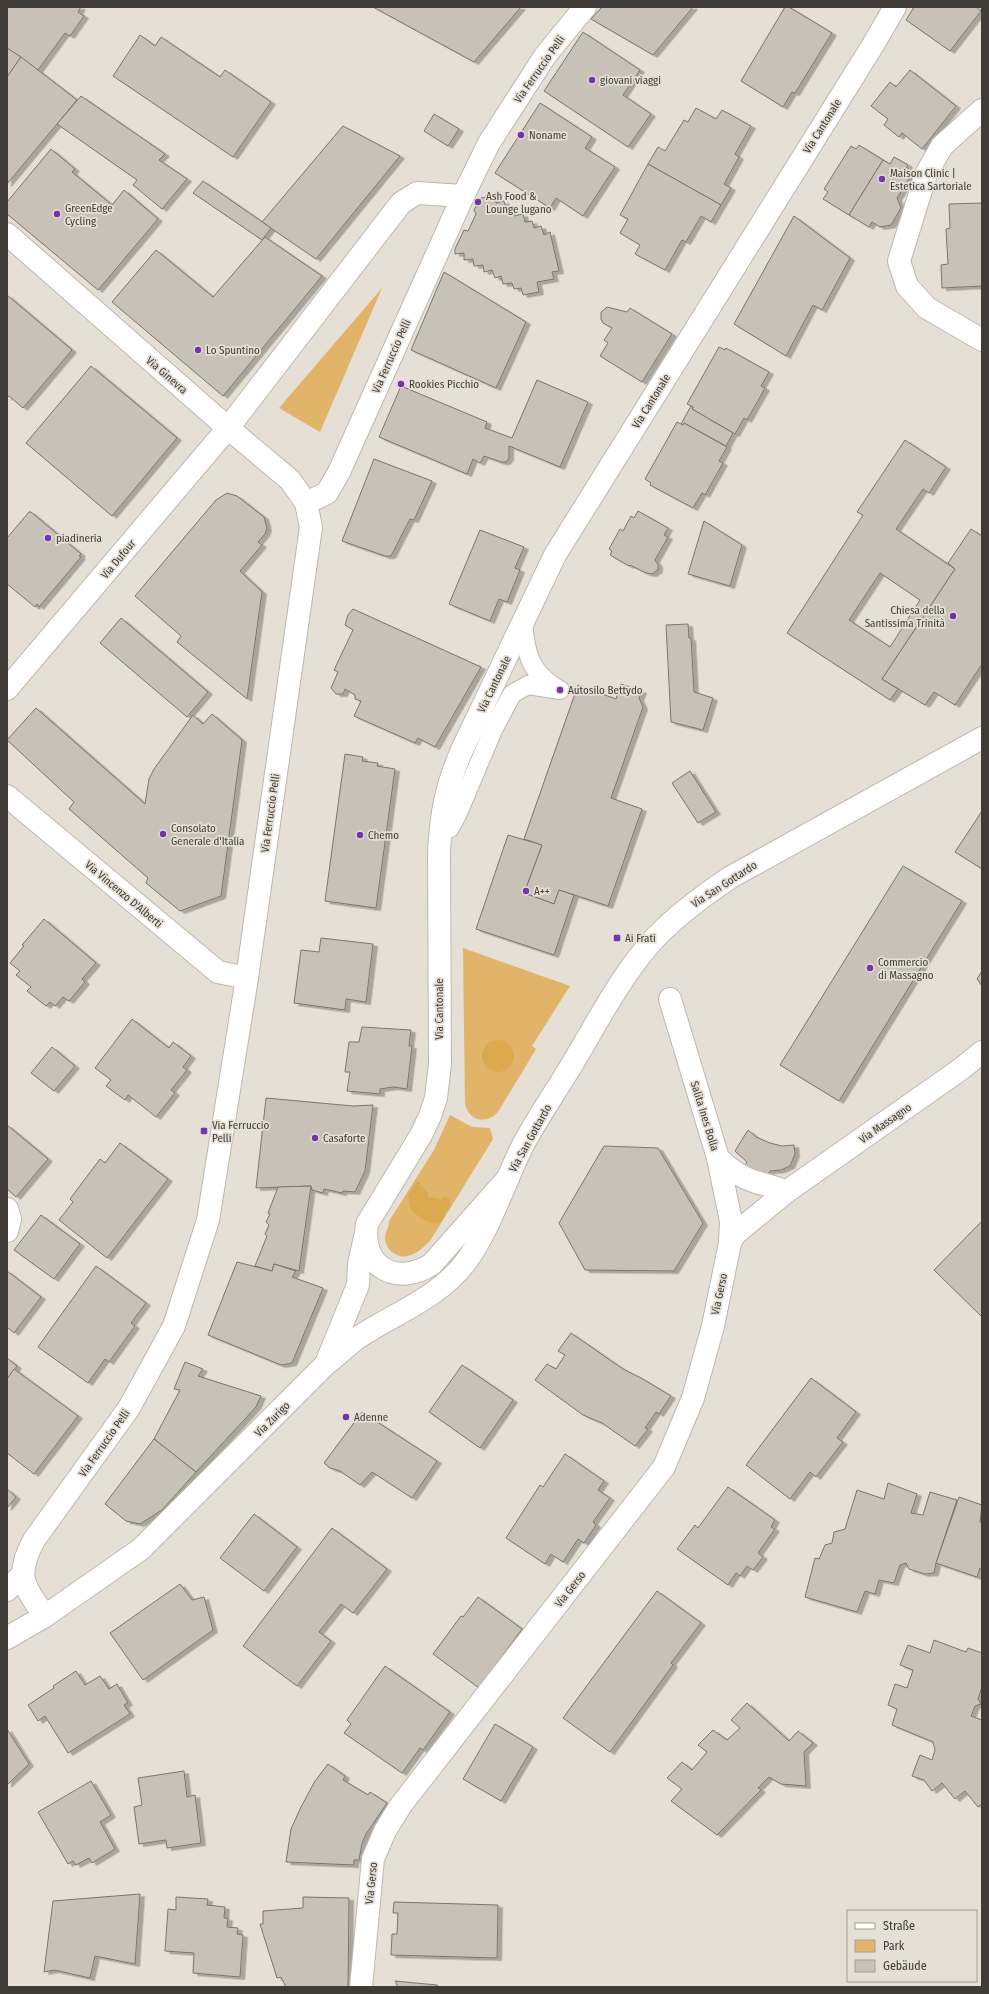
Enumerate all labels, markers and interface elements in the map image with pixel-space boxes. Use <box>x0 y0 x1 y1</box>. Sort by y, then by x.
street label: Via Ferruccio Pelli <box>511 33 568 106</box>
place label: giovani viaggi <box>600 74 661 87</box>
marker: giovani viaggi <box>587 75 597 85</box>
street label: Via Cantonale <box>801 97 844 156</box>
place label: Noname <box>529 129 567 142</box>
marker: Noname <box>516 130 526 140</box>
place label: Maison Clinic | Estetica Sartoriale <box>890 167 972 193</box>
marker: Maison Clinic | Estetica Sartoriale <box>877 174 887 184</box>
place label: Ash Food & Lounge lugano <box>486 190 552 216</box>
marker: Ash Food & Lounge lugano <box>473 197 483 207</box>
place label: GreenEdge Cycling <box>65 202 113 228</box>
marker: GreenEdge Cycling <box>52 209 62 219</box>
street label: Via Ferruccio Pelli <box>369 317 414 395</box>
place label: Lo Spuntino <box>206 344 260 357</box>
marker: Lo Spuntino <box>193 345 203 355</box>
street label: Via Ginevra <box>143 354 190 397</box>
street label: Via Cantonale <box>630 372 673 431</box>
place label: Rookies Picchio <box>409 378 479 391</box>
marker: Rookies Picchio <box>396 379 406 389</box>
place label: piadineria <box>56 532 102 545</box>
marker: piadineria <box>43 533 53 543</box>
street label: Via Dufour <box>98 537 139 582</box>
place label: Chiesa della Santissima Trinità <box>865 604 945 630</box>
marker: Chiesa della Santissima Trinità <box>948 611 958 621</box>
street label: Via Cantonale <box>475 654 514 715</box>
place label: Autosilo Bettydo <box>568 684 643 697</box>
marker: Autosilo Bettydo <box>555 685 565 695</box>
street label: Via Ferruccio Pelli <box>259 773 282 853</box>
place label: Consolato Generale d'Italia <box>171 822 244 848</box>
marker: Consolato Generale d'Italia <box>158 829 168 839</box>
place label: Chemo <box>368 829 399 842</box>
marker: Chemo <box>355 830 365 840</box>
street label: Via Vincenzo D'Alberti <box>82 858 165 931</box>
street label: Via San Gottardo <box>689 858 760 910</box>
place label: A++ <box>534 885 550 898</box>
marker: A++ <box>521 886 531 896</box>
place label: Ai Frati <box>625 932 656 945</box>
marker: Ai Frati <box>612 933 622 943</box>
place label: Commercio di Massagno <box>878 956 934 982</box>
marker: Commercio di Massagno <box>865 963 875 973</box>
street label: Via Cantonale <box>433 978 446 1040</box>
street label: Salita Ines Bolla <box>688 1080 721 1153</box>
street label: Via Massagno <box>857 1101 914 1146</box>
street label: Via San Gottardo <box>506 1102 554 1174</box>
place label: Via Ferruccio Pelli <box>212 1119 270 1145</box>
marker: Via Ferruccio Pelli <box>199 1126 209 1136</box>
place label: Casaforte <box>323 1132 366 1145</box>
marker: Casaforte <box>310 1133 320 1143</box>
street label: Via Gerso <box>709 1272 730 1316</box>
street label: Via Zurigo <box>252 1399 293 1440</box>
street label: Via Ferruccio Pelli <box>76 1407 133 1480</box>
place label: Adenne <box>354 1411 388 1424</box>
marker: Adenne <box>341 1412 351 1422</box>
street label: Via Gerso <box>552 1568 589 1610</box>
street label: Via Gerso <box>363 1861 380 1905</box>
legend <box>847 1910 977 1982</box>
text: Straße <box>883 1919 915 1933</box>
text: Park <box>883 1939 905 1953</box>
text: Gebäude <box>883 1959 927 1973</box>

